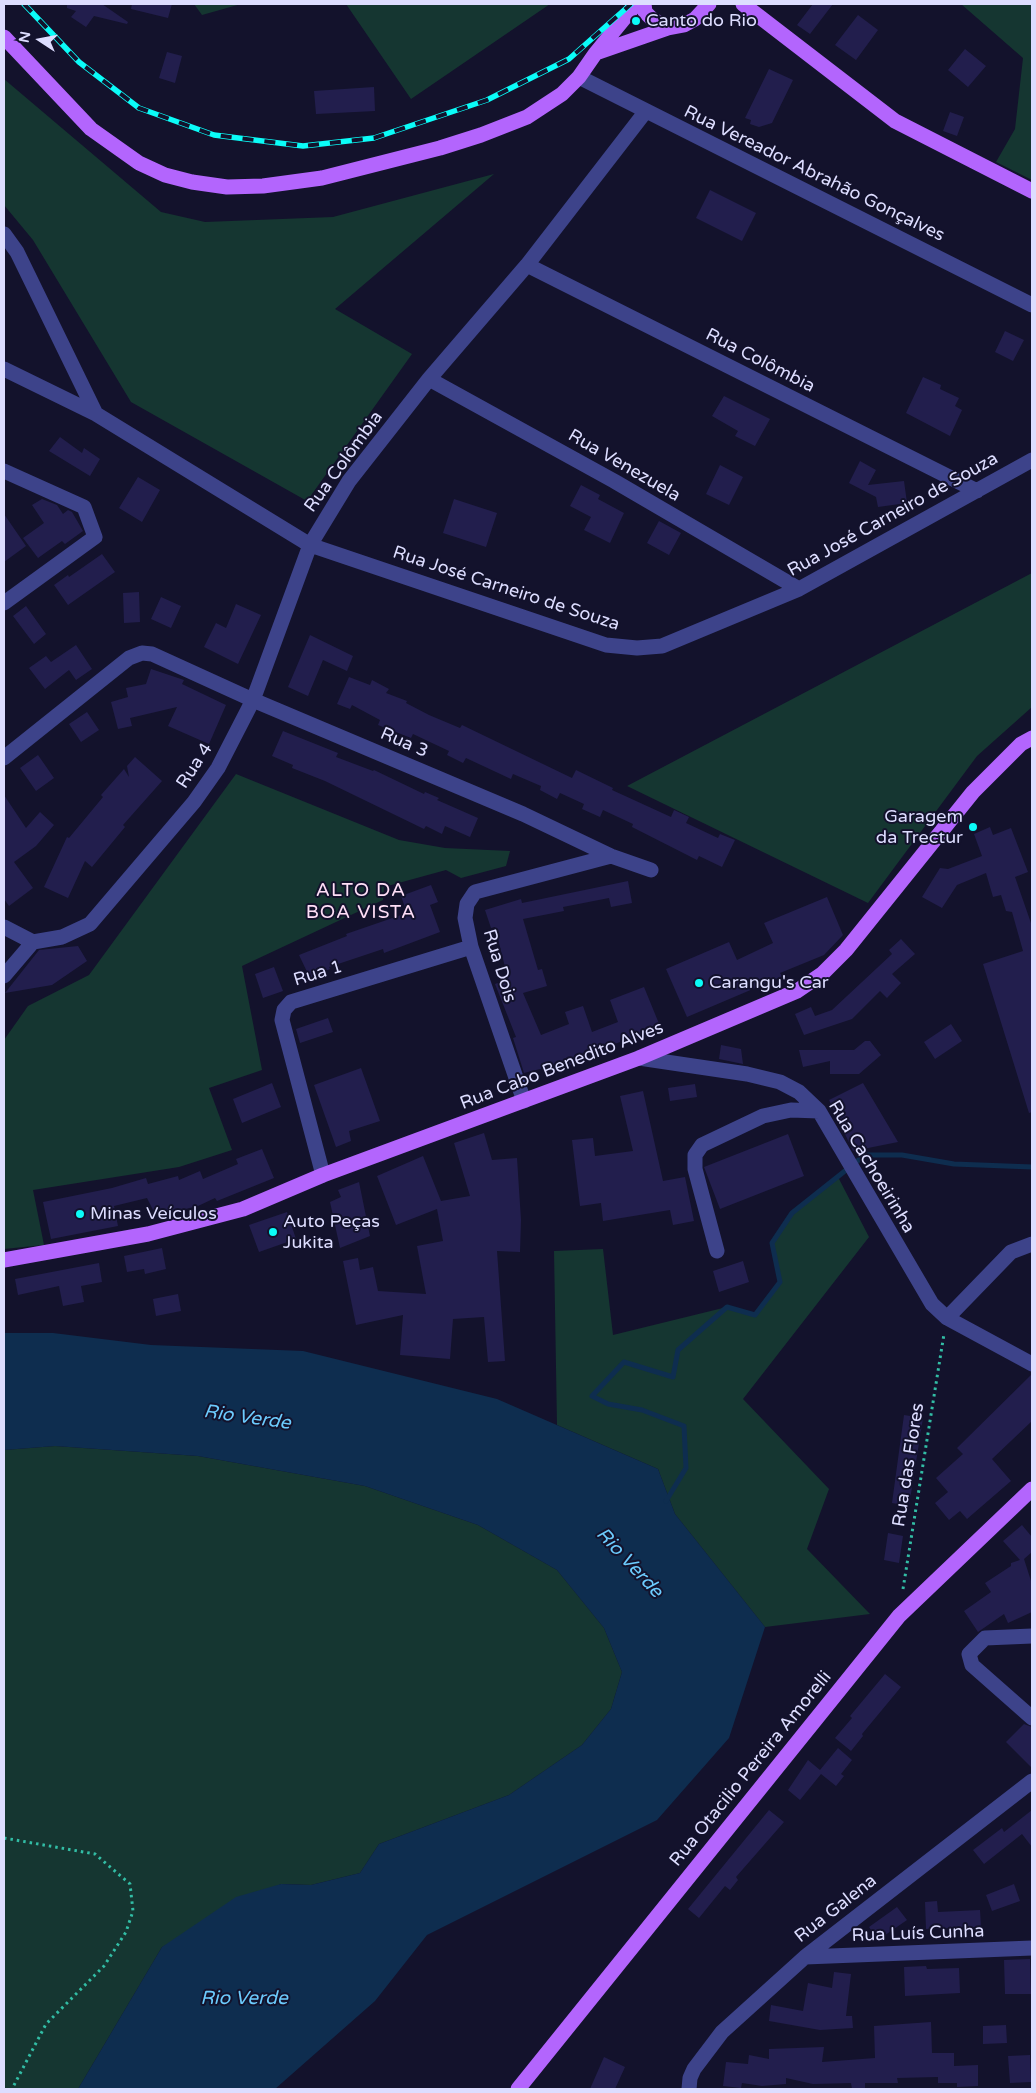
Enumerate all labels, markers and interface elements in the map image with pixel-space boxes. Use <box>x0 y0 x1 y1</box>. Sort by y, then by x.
place label: Canto do Rio <box>646 10 757 32</box>
north arrow <box>15 15 65 65</box>
marker: Canto do Rio <box>630 15 642 27</box>
text: N <box>15 30 34 44</box>
street label: Rua Vereador Abrahão Gonçalves <box>680 101 948 247</box>
street label: Rua Colômbia <box>702 324 818 398</box>
street label: Rua Colômbia <box>300 407 388 517</box>
street label: Rua Venezuela <box>564 425 684 507</box>
street label: Rua José Carneiro de Souza <box>784 448 1002 582</box>
street label: Rua José Carneiro de Souza <box>390 542 622 636</box>
street label: Rua 3 <box>377 723 431 763</box>
street label: Rua 4 <box>172 739 218 793</box>
place label: Garagem da Trectur <box>876 806 963 849</box>
marker: Garagem da Trectur <box>967 821 979 833</box>
district label: ALTO DA BOA VISTA <box>305 880 417 924</box>
street label: Rua Dois <box>478 927 520 1005</box>
street label: Rua 1 <box>291 956 345 992</box>
place label: Carangu's Car <box>709 972 829 994</box>
marker: Carangu's Car <box>693 977 705 989</box>
street label: Rua Cabo Benedito Alves <box>457 1017 667 1115</box>
street label: Rua Cachoeirinha <box>823 1097 919 1237</box>
place label: Minas Veículos <box>90 1203 217 1225</box>
marker: Minas Veículos <box>74 1208 86 1220</box>
place label: Auto Peças Jukita <box>283 1211 380 1254</box>
marker: Auto Peças Jukita <box>267 1226 279 1238</box>
water label: Rio Verde <box>202 1401 292 1435</box>
street label: Rua das Flores <box>889 1402 929 1528</box>
water label: Rio Verde <box>591 1523 667 1603</box>
street label: Rua Otacilio Pereira Amorelli <box>666 1667 836 1871</box>
street label: Rua Galena <box>791 1870 881 1948</box>
street label: Rua Luís Cunha <box>851 1921 985 1947</box>
water label: Rio Verde <box>200 1988 288 2010</box>

